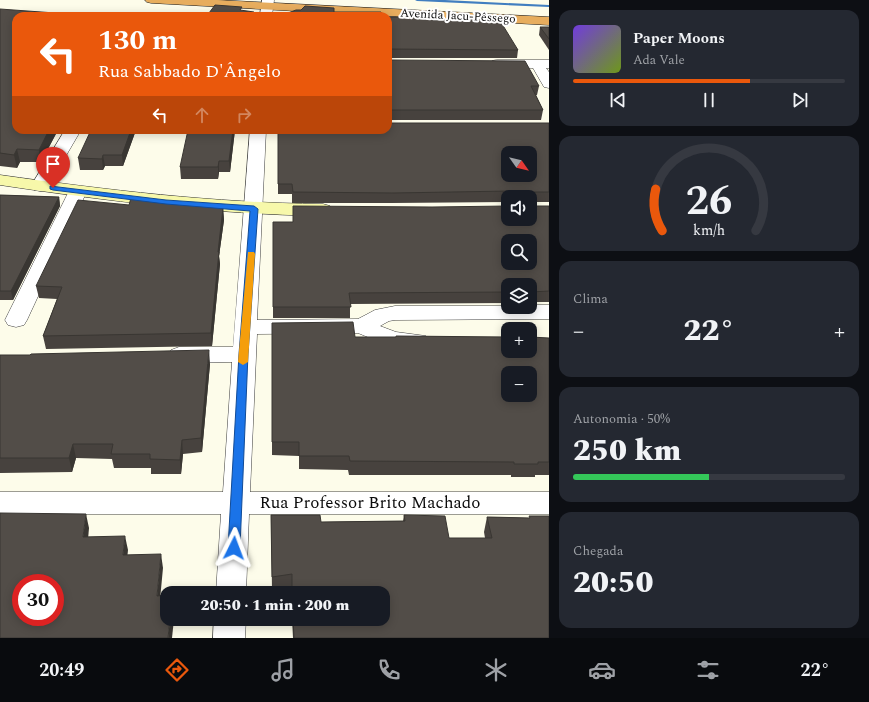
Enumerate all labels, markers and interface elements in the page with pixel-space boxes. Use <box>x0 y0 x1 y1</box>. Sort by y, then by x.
street label: Avenida Jacu-Pêssego <box>400 3 516 29</box>
text: 130 m <box>98 19 177 62</box>
text: Paper Moons <box>633 27 725 50</box>
icon: left <box>32 28 84 80</box>
text: Ada Vale <box>633 50 685 70</box>
text: Rua Sabbado D'Ângelo <box>98 58 281 85</box>
icon: previous <box>607 89 629 111</box>
icon: pause <box>698 89 720 111</box>
icon: next <box>789 89 811 111</box>
icon: left <box>149 104 171 126</box>
icon: ahead <box>191 104 213 126</box>
icon: right <box>233 104 255 126</box>
north arrow <box>501 146 537 182</box>
map controls <box>501 146 537 402</box>
pin <box>36 147 70 188</box>
icon: arrive <box>42 153 64 175</box>
text: 26 <box>686 170 732 233</box>
button: sound <box>501 190 537 226</box>
text: km/h <box>693 220 725 242</box>
button: search <box>501 234 537 270</box>
button: layers <box>501 278 537 314</box>
text: Clima <box>573 289 608 309</box>
text: 22° <box>684 308 735 354</box>
text: − <box>573 315 584 348</box>
text: + <box>834 315 845 348</box>
button: + <box>501 322 537 358</box>
button: − <box>501 366 537 402</box>
text: Autonomia · 50% <box>573 409 670 429</box>
text: 250 km <box>573 428 681 474</box>
street label: Rua Professor Brito Machado <box>260 490 480 516</box>
position arrow <box>213 527 255 569</box>
text: Chegada <box>573 541 623 561</box>
text: 20:50 <box>573 560 653 606</box>
speed limit sign: 30 <box>12 574 64 626</box>
text: 20:50 · 1 min · 200 m <box>201 594 349 617</box>
icon: directions <box>163 656 191 684</box>
icon: music <box>269 656 297 684</box>
icon: phone <box>375 656 403 684</box>
icon: climate <box>482 656 510 684</box>
icon: car <box>588 656 616 684</box>
icon: filters <box>694 656 722 684</box>
text: 20:49 <box>39 657 84 684</box>
text: 22° <box>801 657 830 684</box>

